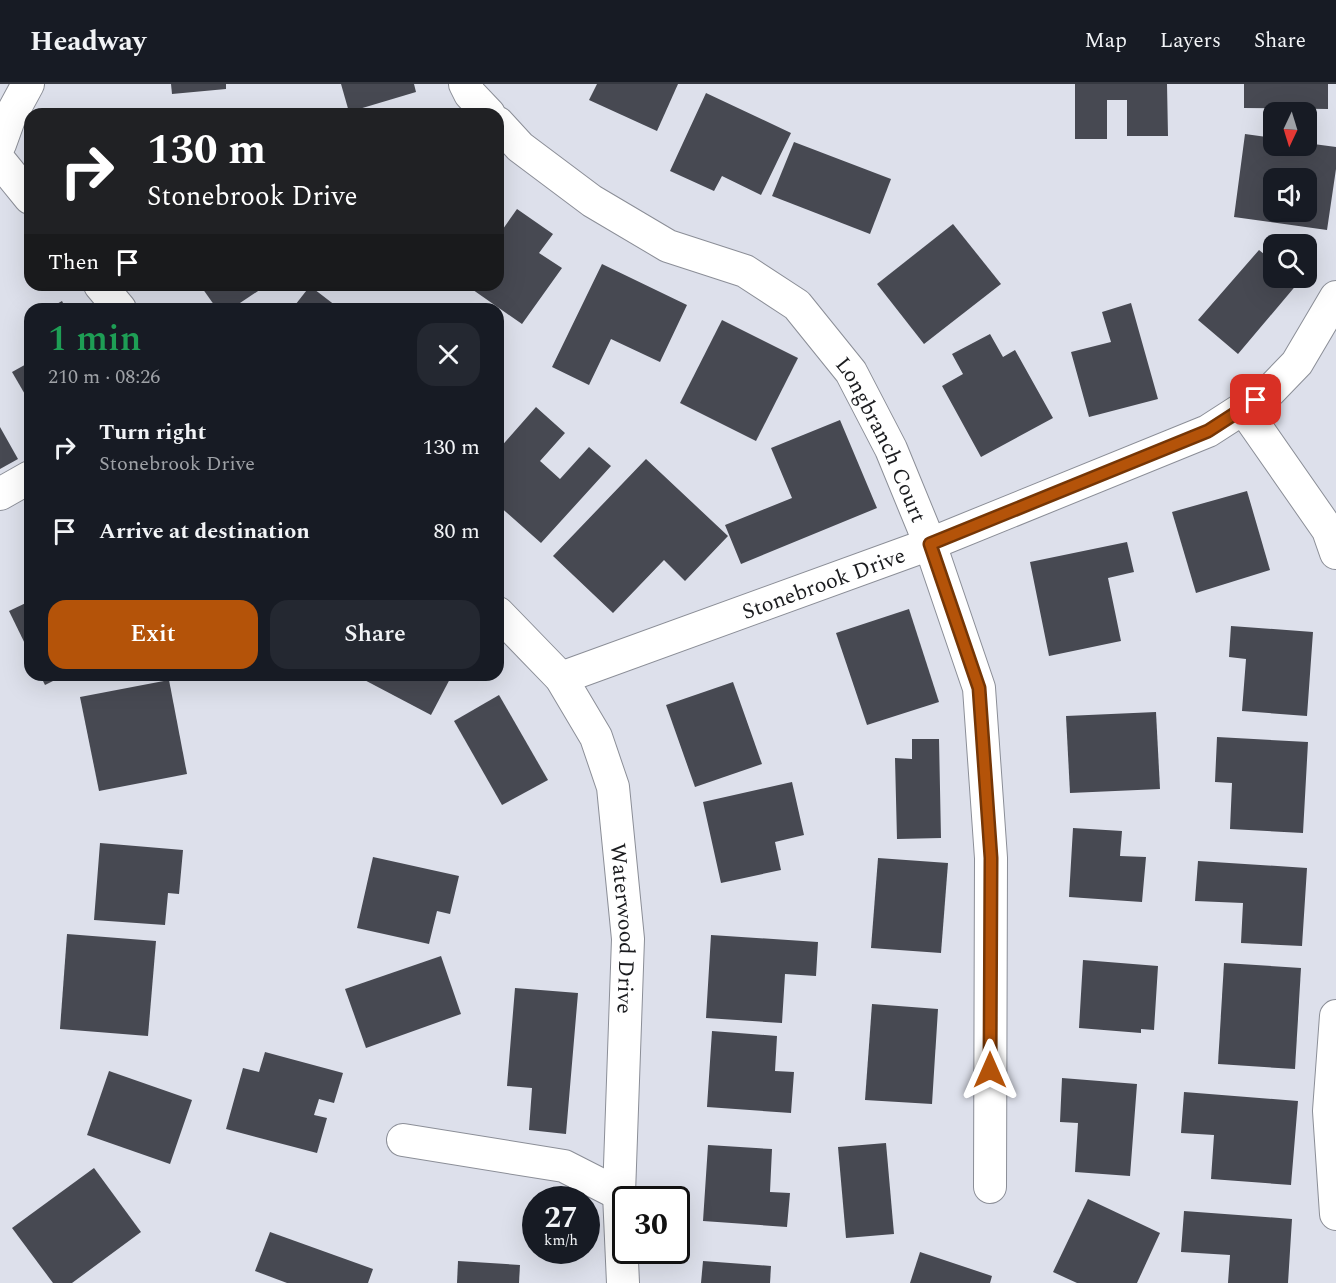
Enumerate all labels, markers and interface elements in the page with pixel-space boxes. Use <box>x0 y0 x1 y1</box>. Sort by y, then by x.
text: Headway <box>30 20 146 63</box>
text: Map <box>1085 25 1127 57</box>
text: Layers <box>1160 25 1221 57</box>
text: Share <box>1254 25 1306 57</box>
north arrow <box>1263 102 1317 156</box>
map controls <box>1263 102 1317 288</box>
text: 130 m <box>147 119 266 182</box>
icon: right <box>48 132 126 210</box>
button: sound <box>1263 168 1317 222</box>
text: Stonebrook Drive <box>147 176 358 218</box>
button: search <box>1263 234 1317 288</box>
text: Then <box>48 246 99 279</box>
icon: arrive <box>111 246 144 279</box>
text: 1 min <box>48 312 141 367</box>
button: close <box>417 323 480 386</box>
street label: Longbranch Court <box>827 350 934 528</box>
text: 210 m · 08:26 <box>48 362 160 392</box>
pin <box>1230 374 1281 425</box>
icon: arrive <box>1239 383 1272 416</box>
text: Turn right <box>99 416 206 449</box>
icon: right <box>48 431 81 464</box>
text: 130 m <box>423 431 480 464</box>
text: Stonebrook Drive <box>99 449 255 479</box>
icon: arrive <box>48 515 81 548</box>
text: Arrive at destination <box>99 515 310 548</box>
text: 80 m <box>434 515 480 548</box>
street label: Stonebrook Drive <box>737 539 910 629</box>
button: Exit <box>48 600 258 669</box>
button: Share <box>270 600 480 669</box>
street label: Waterwood Drive <box>601 842 643 1015</box>
position arrow <box>958 1038 1022 1102</box>
speed limit sign: 30 <box>612 1186 690 1264</box>
text: 27 <box>544 1195 578 1241</box>
text: km/h <box>544 1229 578 1252</box>

